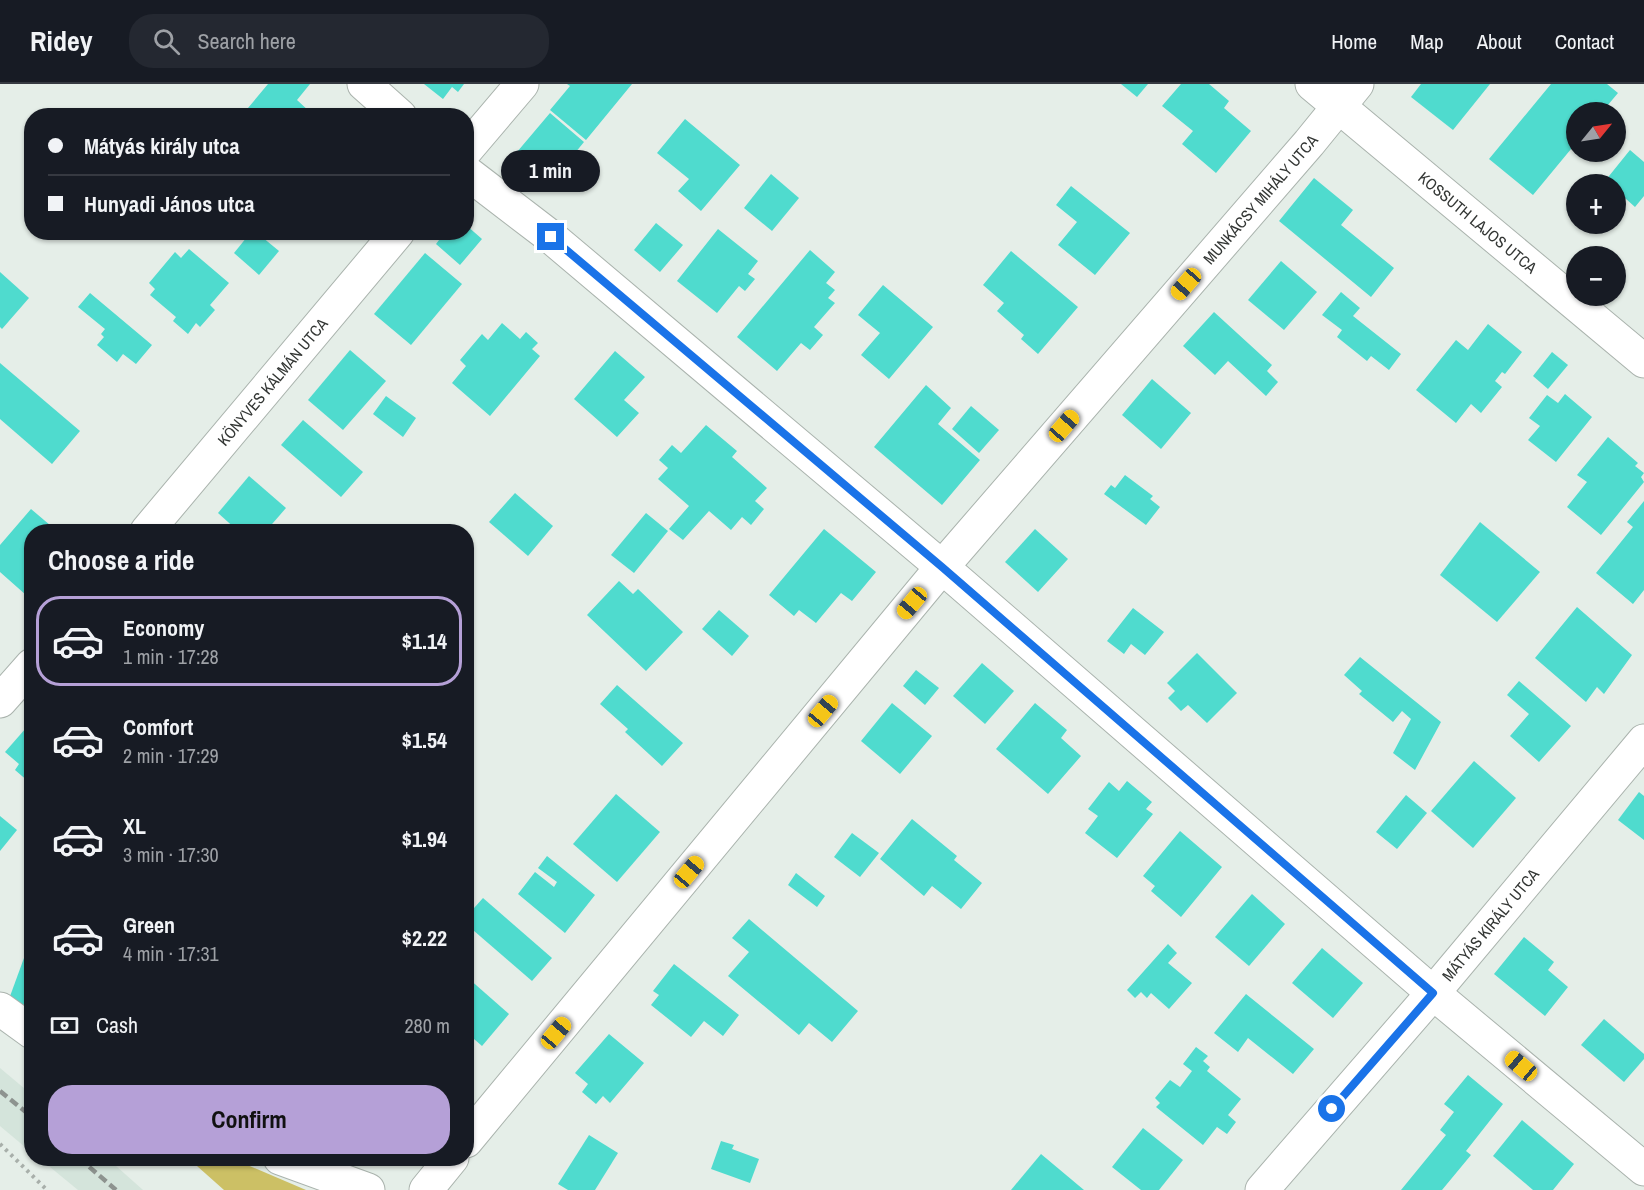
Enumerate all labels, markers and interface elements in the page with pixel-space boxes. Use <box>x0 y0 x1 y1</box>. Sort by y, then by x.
search box <box>129 14 549 68</box>
text: Ridey <box>30 22 93 60</box>
icon: search <box>150 25 183 58</box>
text: Search here <box>198 26 296 56</box>
text: Home <box>1331 27 1377 56</box>
text: Map <box>1410 27 1444 56</box>
text: About <box>1477 27 1522 56</box>
text: Contact <box>1555 27 1614 56</box>
north arrow <box>1566 102 1626 162</box>
map controls <box>1566 102 1626 306</box>
street label: MUNKÁCSY MIHÁLY UTCA <box>1198 130 1323 269</box>
text: Mátyás király utca <box>84 131 239 161</box>
callout: 1 min <box>502 150 600 192</box>
text: 1 min <box>529 157 572 184</box>
street label: KOSSUTH LAJOS UTCA <box>1414 166 1542 278</box>
button: + <box>1566 174 1626 234</box>
text: Hunyadi János utca <box>84 189 254 219</box>
route end <box>537 223 564 250</box>
button: − <box>1566 246 1626 306</box>
car <box>1167 265 1205 303</box>
street label: KÖNYVES KÁLMÁN UTCA <box>212 313 333 450</box>
car <box>1045 407 1083 445</box>
text: Choose a ride <box>48 542 194 578</box>
car <box>894 583 930 623</box>
text: Economy <box>123 613 204 643</box>
icon: car <box>51 614 105 668</box>
text: $1.14 <box>402 626 447 656</box>
text: 1 min · 17:28 <box>123 643 219 670</box>
car <box>805 691 841 731</box>
text: Comfort <box>123 712 193 742</box>
icon: car <box>51 713 105 767</box>
text: $1.54 <box>402 725 447 755</box>
text: 2 min · 17:29 <box>123 742 219 769</box>
text: XL <box>123 811 146 841</box>
icon: car <box>51 812 105 866</box>
text: $1.94 <box>402 824 447 854</box>
text: 3 min · 17:30 <box>123 841 219 868</box>
car <box>671 852 707 892</box>
street label: MÁTYÁS KIRÁLY UTCA <box>1437 863 1544 986</box>
text: Green <box>123 910 175 940</box>
icon: car <box>51 911 105 965</box>
text: $2.22 <box>402 923 447 953</box>
text: 4 min · 17:31 <box>123 940 219 967</box>
icon: cash <box>48 1009 81 1042</box>
text: Cash <box>96 1010 138 1040</box>
text: 280 m <box>404 1012 450 1039</box>
car <box>538 1013 574 1053</box>
car <box>1501 1048 1541 1084</box>
button: Confirm <box>48 1085 450 1154</box>
route start <box>1318 1095 1345 1122</box>

